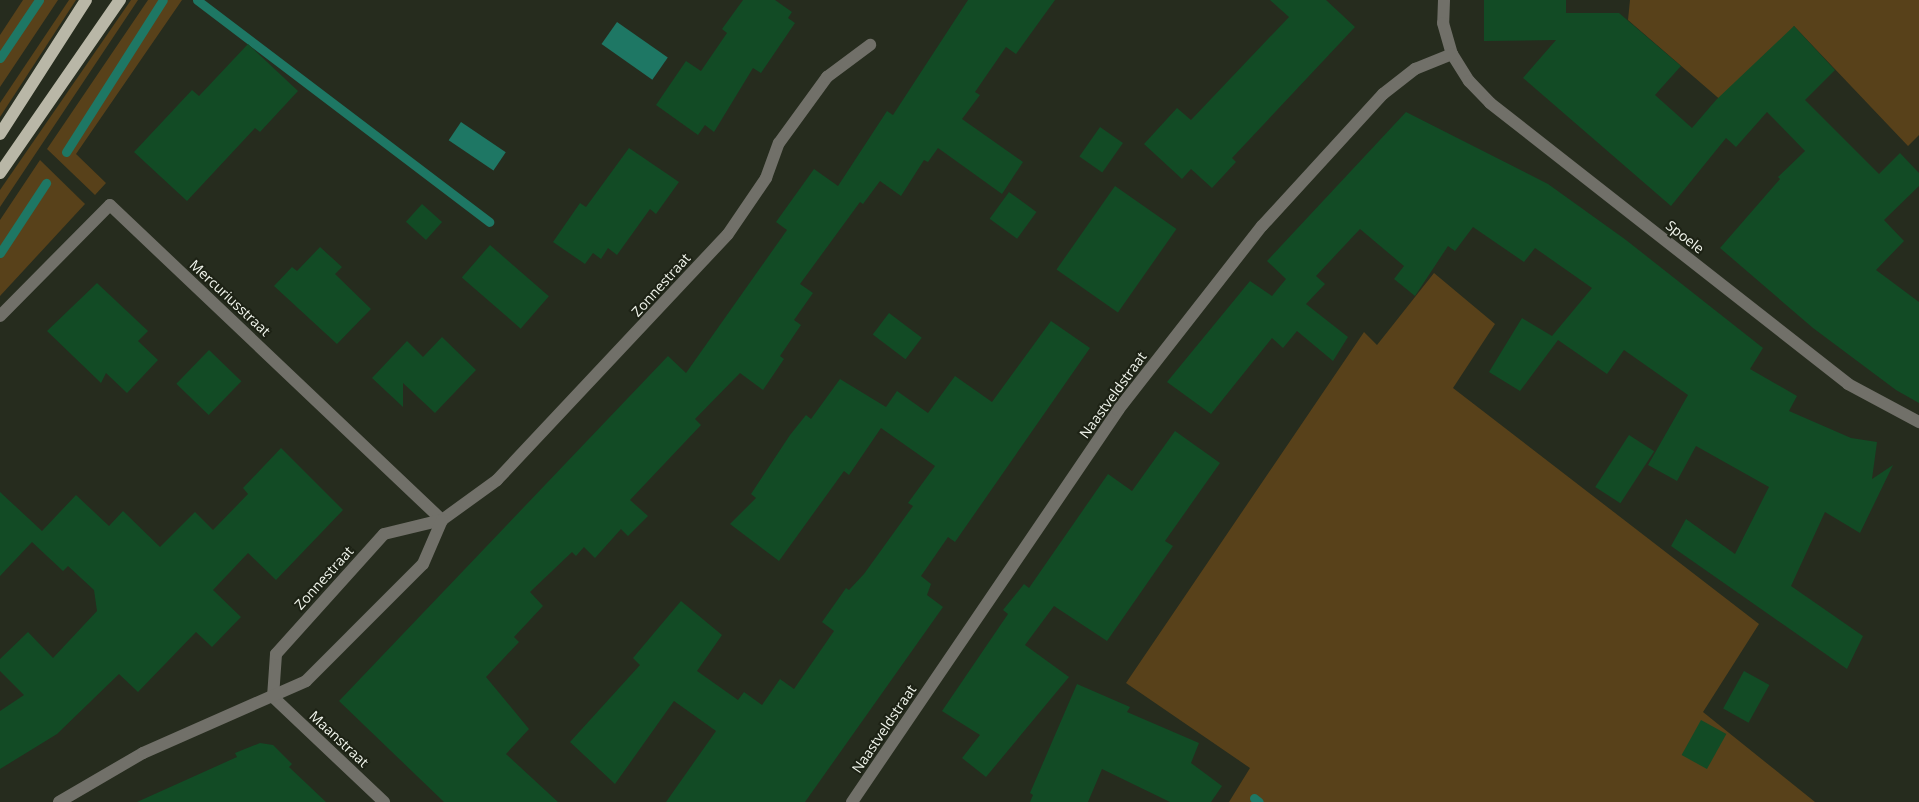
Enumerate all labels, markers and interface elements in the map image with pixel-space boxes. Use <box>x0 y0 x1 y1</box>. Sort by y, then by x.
street label: Spoele <box>1663 217 1707 257</box>
street label: Zonnestraat <box>628 250 694 320</box>
street label: Mercuriusstraat <box>186 256 274 340</box>
street label: Naastveldstraat <box>1076 349 1150 441</box>
street label: Zonnestraat <box>291 543 357 613</box>
street label: Naastveldstraat <box>848 682 920 776</box>
street label: Maanstraat <box>306 707 372 771</box>

